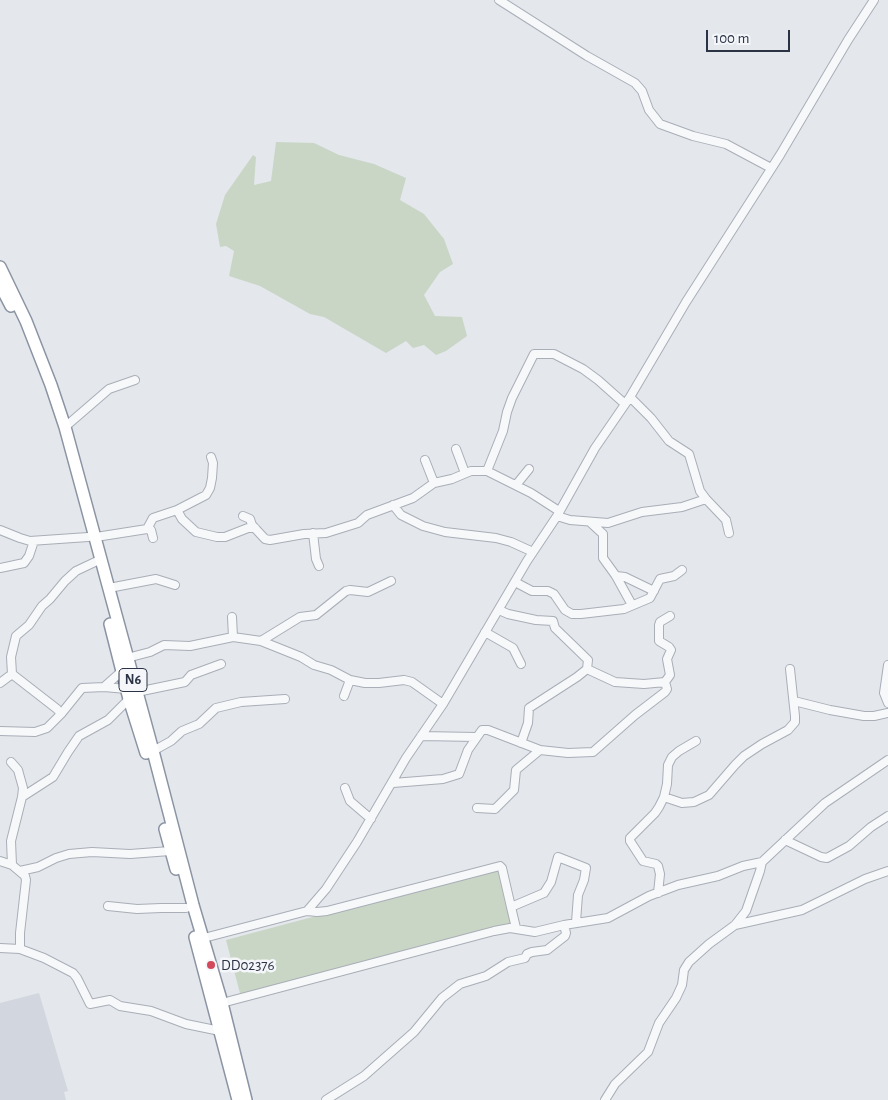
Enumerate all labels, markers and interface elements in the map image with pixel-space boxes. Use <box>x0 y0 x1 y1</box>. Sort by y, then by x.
scale bar <box>708 20 792 52</box>
text: 100 m <box>714 31 749 46</box>
road number: N6 <box>119 668 147 692</box>
place label: DD02376 <box>221 956 275 974</box>
marker: DD02376 <box>205 959 217 971</box>

